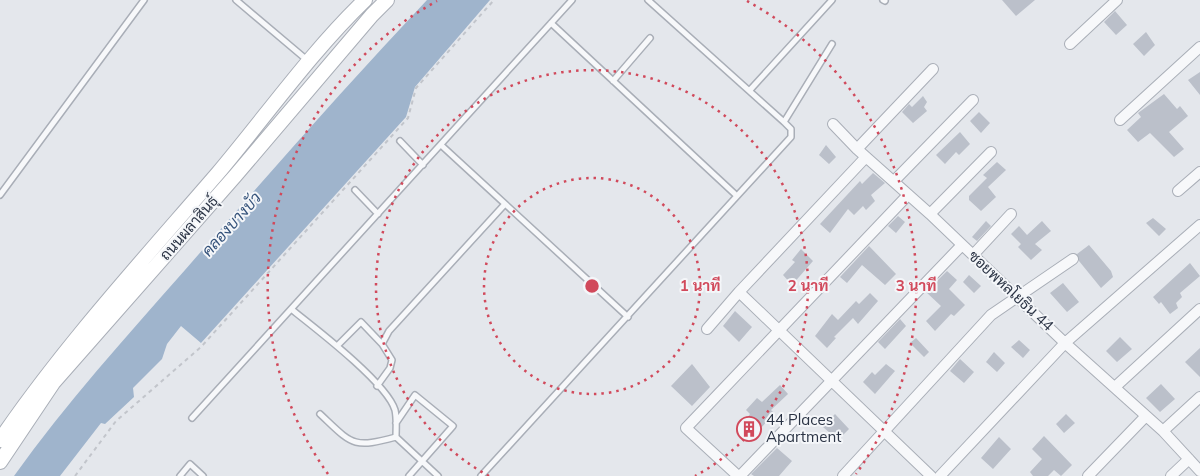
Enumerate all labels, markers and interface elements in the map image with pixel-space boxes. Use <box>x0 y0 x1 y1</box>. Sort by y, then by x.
water label: คลองบางบัว <box>197 188 265 260</box>
street label: ถนนผลาสินธุ์ <box>155 191 223 265</box>
street label: ซอยพหลโยธิน 44 <box>965 246 1058 335</box>
text: 1 นาที <box>680 276 720 295</box>
text: 2 นาที <box>788 276 828 295</box>
text: 3 นาที <box>896 276 936 295</box>
centre of rings <box>583 277 601 295</box>
place label: 44 Places Apartment <box>766 410 842 446</box>
building icon: 44 Places Apartment <box>736 416 762 442</box>

